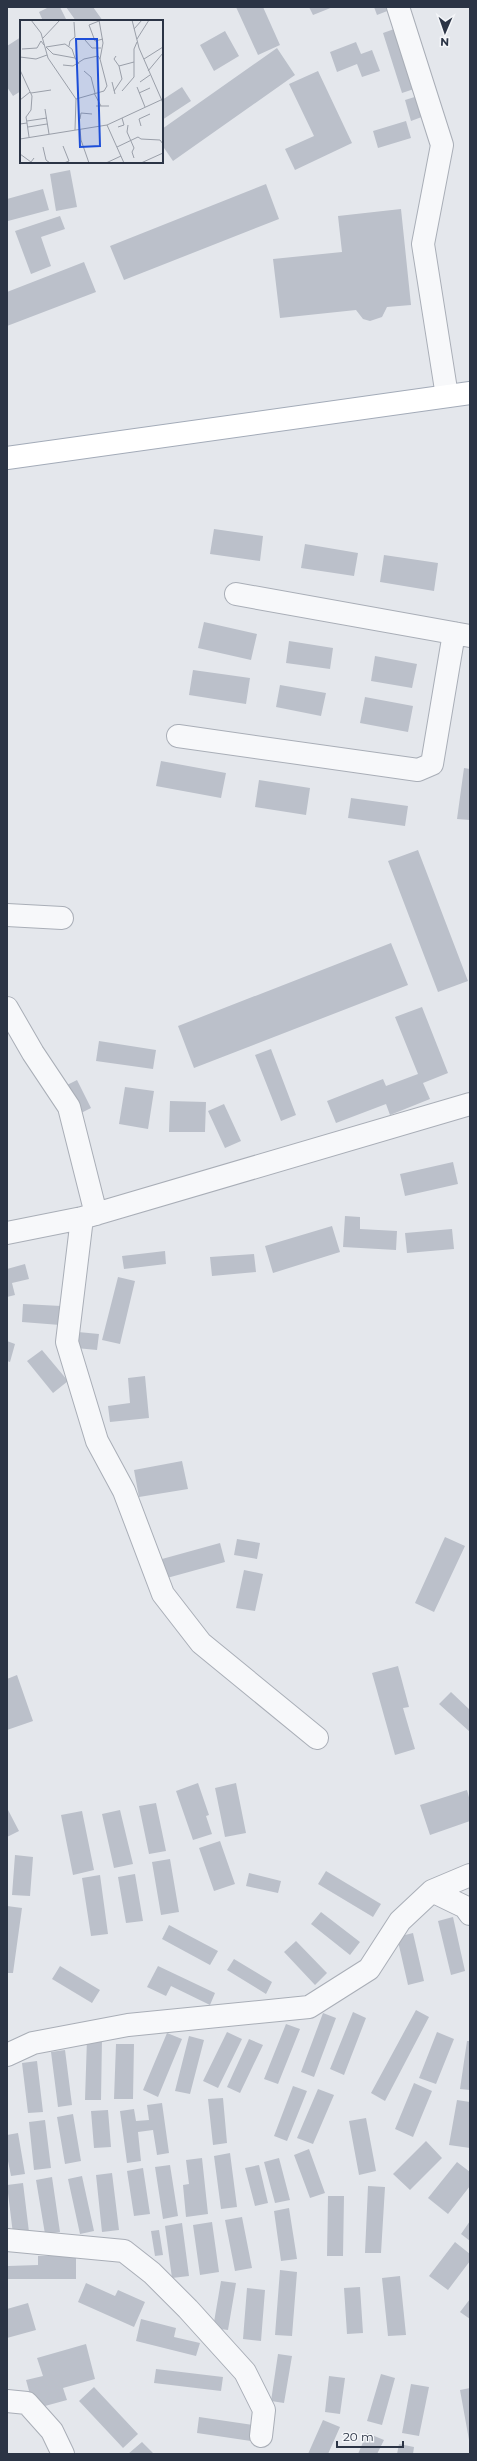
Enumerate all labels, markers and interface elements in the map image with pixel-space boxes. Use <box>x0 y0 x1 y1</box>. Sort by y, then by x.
north arrow <box>425 12 465 52</box>
inset map <box>20 20 163 163</box>
text: N <box>440 35 449 49</box>
scale bar <box>337 2423 403 2449</box>
text: 20 m <box>343 2429 374 2444</box>

